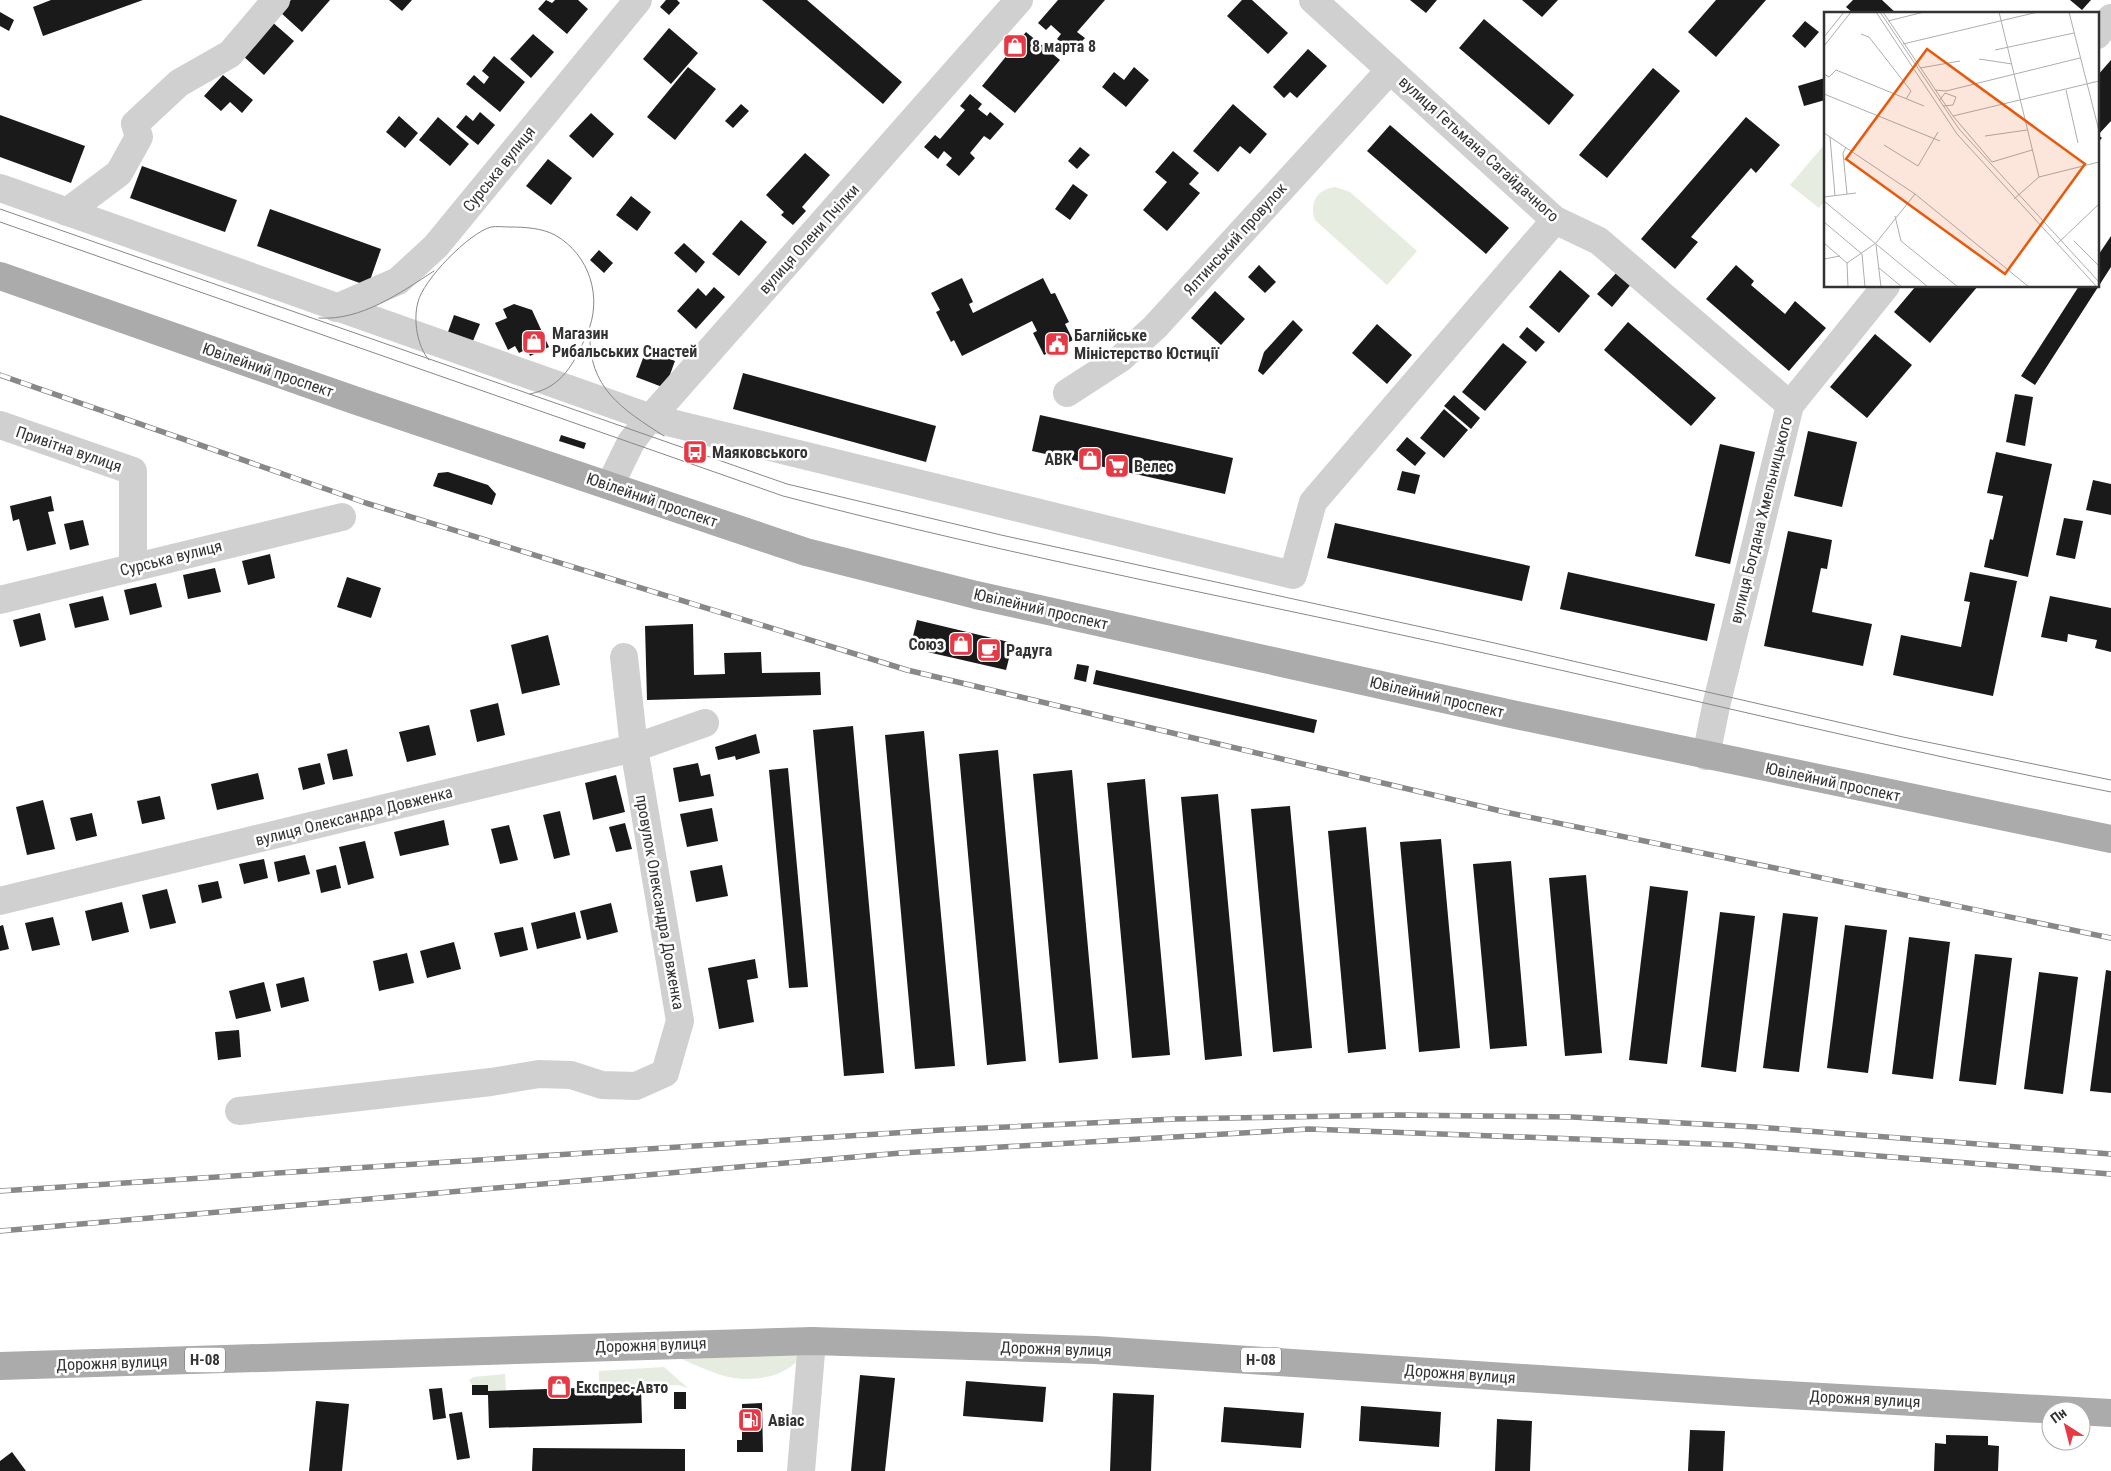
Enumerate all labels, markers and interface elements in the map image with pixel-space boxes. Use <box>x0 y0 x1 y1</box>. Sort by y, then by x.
inset map <box>1824 12 2098 288</box>
shop icon: 8 марта 8 <box>1002 33 1028 59</box>
place label: 8 марта 8 <box>1032 37 1096 56</box>
street label: вулиця Гетьмана Сагайдачного <box>1395 72 1563 226</box>
street label: Сурська вулиця <box>459 122 539 216</box>
street label: Ялтинський провулок <box>1179 178 1291 299</box>
street label: вулиця Олени Пчілки <box>755 180 863 298</box>
place label: Магазин Рибальських Снастей <box>552 324 697 361</box>
place label: Баглійське Міністерство Юстиції <box>1074 326 1220 363</box>
shop icon: Магазин Рибальських Снастей <box>521 329 547 355</box>
public building icon: Баглійське Міністерство Юстиції <box>1044 331 1070 357</box>
street label: Ювілейний проспект <box>200 339 336 401</box>
street label: вулиця Богдана Хмельницького <box>1726 414 1796 626</box>
street label: Привітна вулиця <box>14 422 124 476</box>
bus stop icon: Маяковського <box>682 439 708 465</box>
place label: Маяковського <box>712 443 808 462</box>
shop icon: АВК <box>1077 446 1103 472</box>
place label: АВК <box>1044 450 1073 469</box>
supermarket icon: Велес <box>1104 453 1130 479</box>
place label: Велес <box>1134 457 1174 476</box>
street label: Ювілейний проспект <box>584 469 720 531</box>
street label: Сурська вулиця <box>118 536 224 580</box>
street label: Ювілейний проспект <box>972 584 1110 634</box>
shop icon: Союз <box>948 631 974 657</box>
place label: Союз <box>908 635 944 654</box>
cafe icon: Радуга <box>976 637 1002 663</box>
place label: Радуга <box>1006 641 1053 660</box>
street label: Ювілейний проспект <box>1368 672 1506 722</box>
street label: Ювілейний проспект <box>1764 758 1902 806</box>
street label: вулиця Олександра Довженка <box>253 782 455 850</box>
street label: провулок Олександра Довженка <box>632 793 688 1011</box>
street label: Дорожня вулиця <box>595 1334 707 1356</box>
street label: Дорожня вулиця <box>1000 1338 1112 1360</box>
road number: Н-08 <box>185 1348 225 1372</box>
road number: Н-08 <box>1241 1348 1281 1372</box>
street label: Дорожня вулиця <box>56 1352 168 1374</box>
street label: Дорожня вулиця <box>1404 1361 1516 1387</box>
shop icon: Експрес-Авто <box>546 1374 572 1400</box>
place label: Експрес-Авто <box>576 1378 668 1397</box>
street label: Дорожня вулиця <box>1809 1387 1921 1411</box>
north arrow <box>2041 1401 2091 1451</box>
text: Пн <box>2047 1404 2069 1427</box>
fuel station icon: Авіас <box>737 1407 763 1433</box>
place label: Авіас <box>768 1411 804 1430</box>

